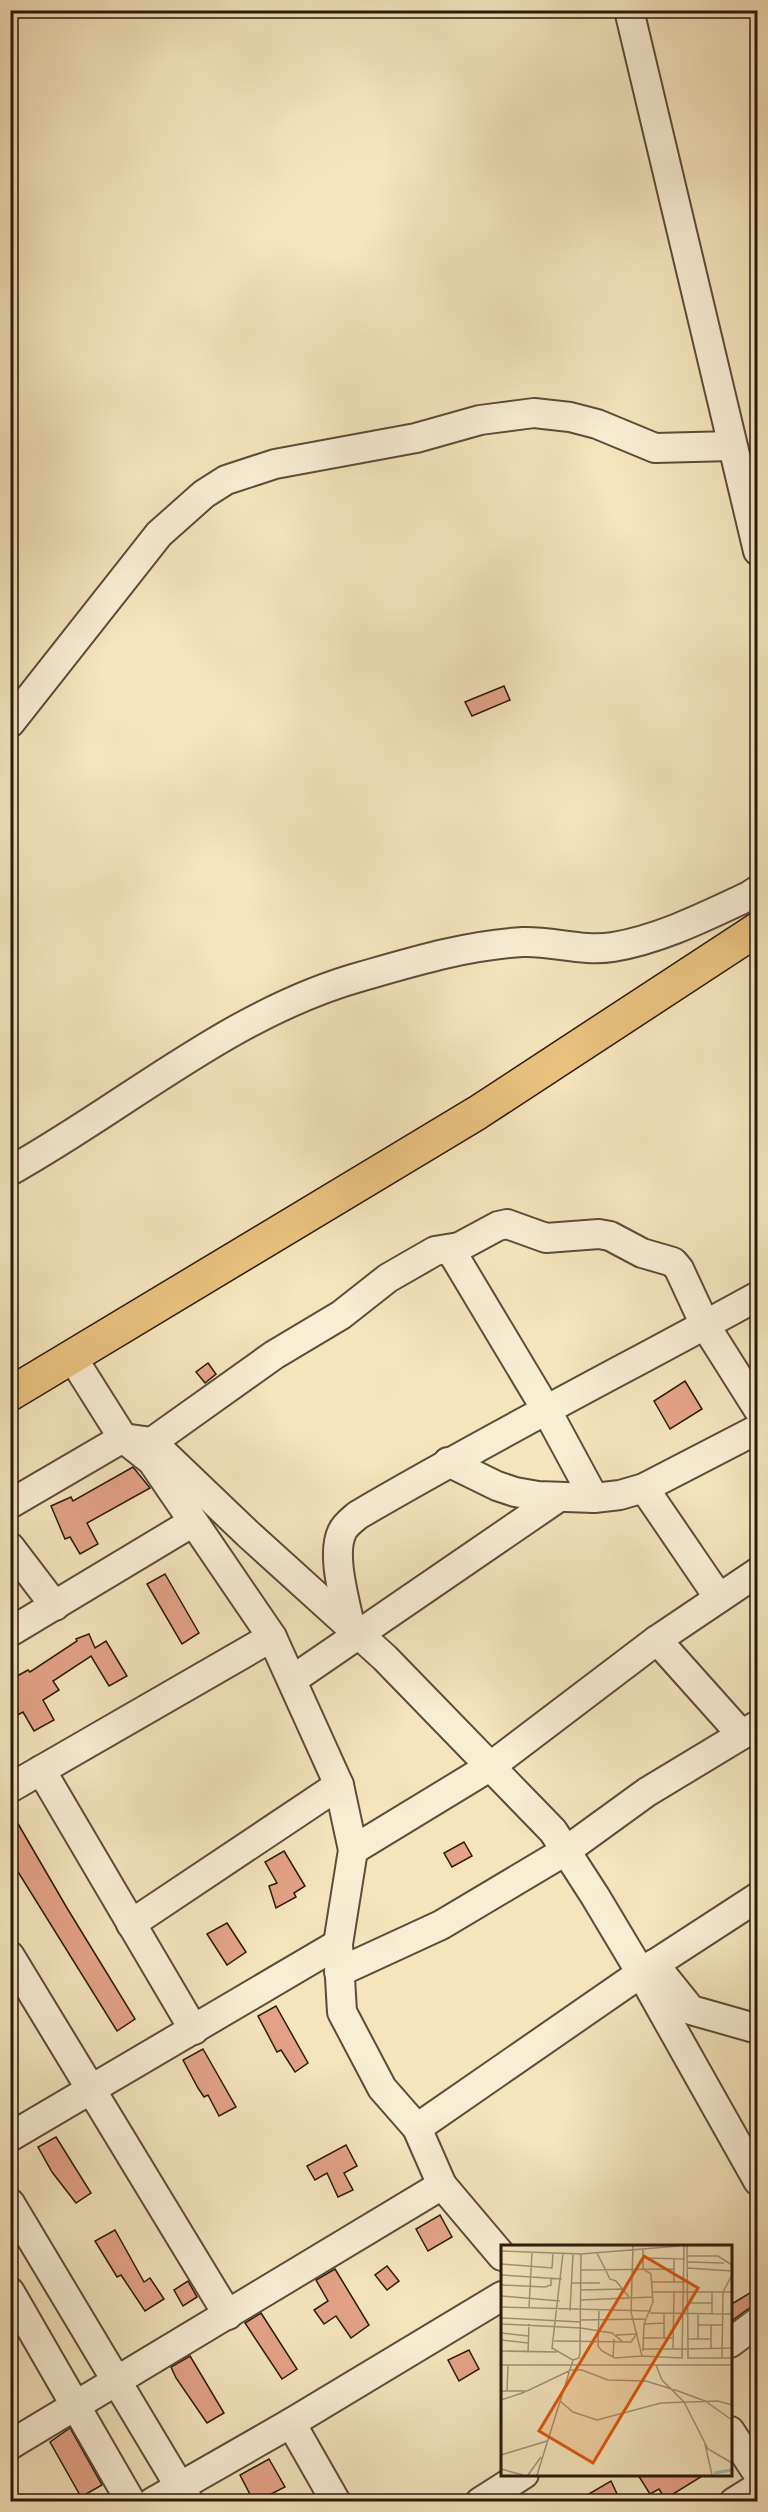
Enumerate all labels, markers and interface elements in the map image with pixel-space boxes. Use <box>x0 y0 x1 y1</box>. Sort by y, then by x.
inset map <box>501 2245 732 2476</box>

